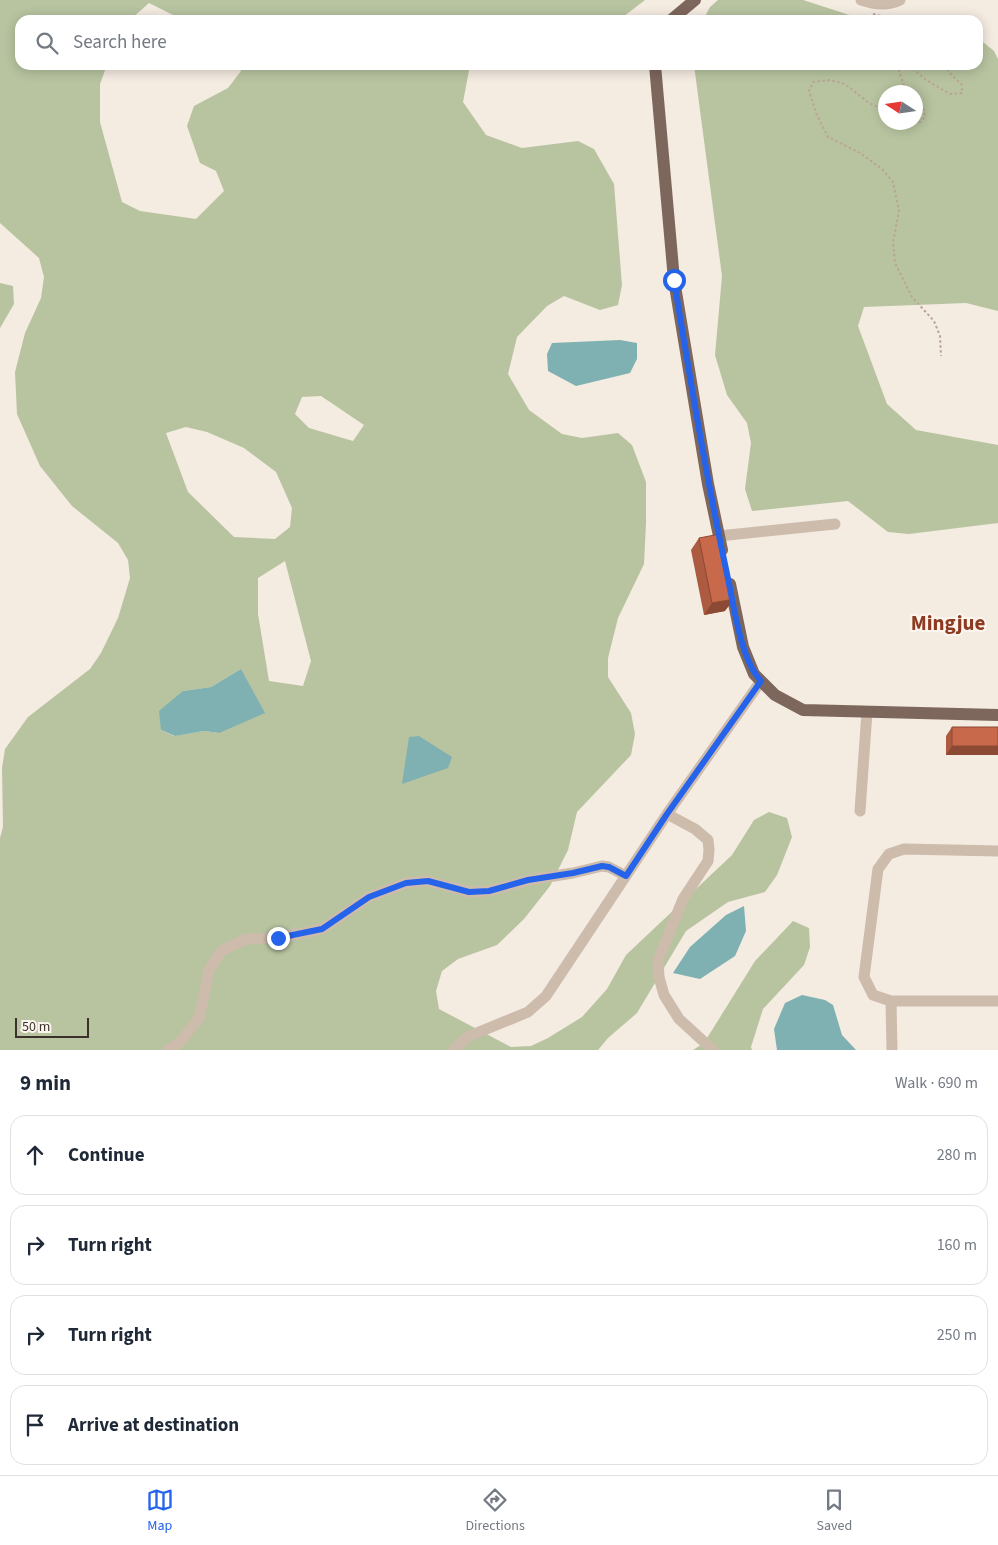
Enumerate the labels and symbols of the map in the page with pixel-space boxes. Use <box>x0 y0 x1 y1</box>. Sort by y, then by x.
north arrow <box>878 85 923 130</box>
route start <box>663 269 686 292</box>
district label: Mingjue <box>911 608 985 638</box>
route end <box>267 927 290 950</box>
scale bar <box>15 1015 89 1038</box>

